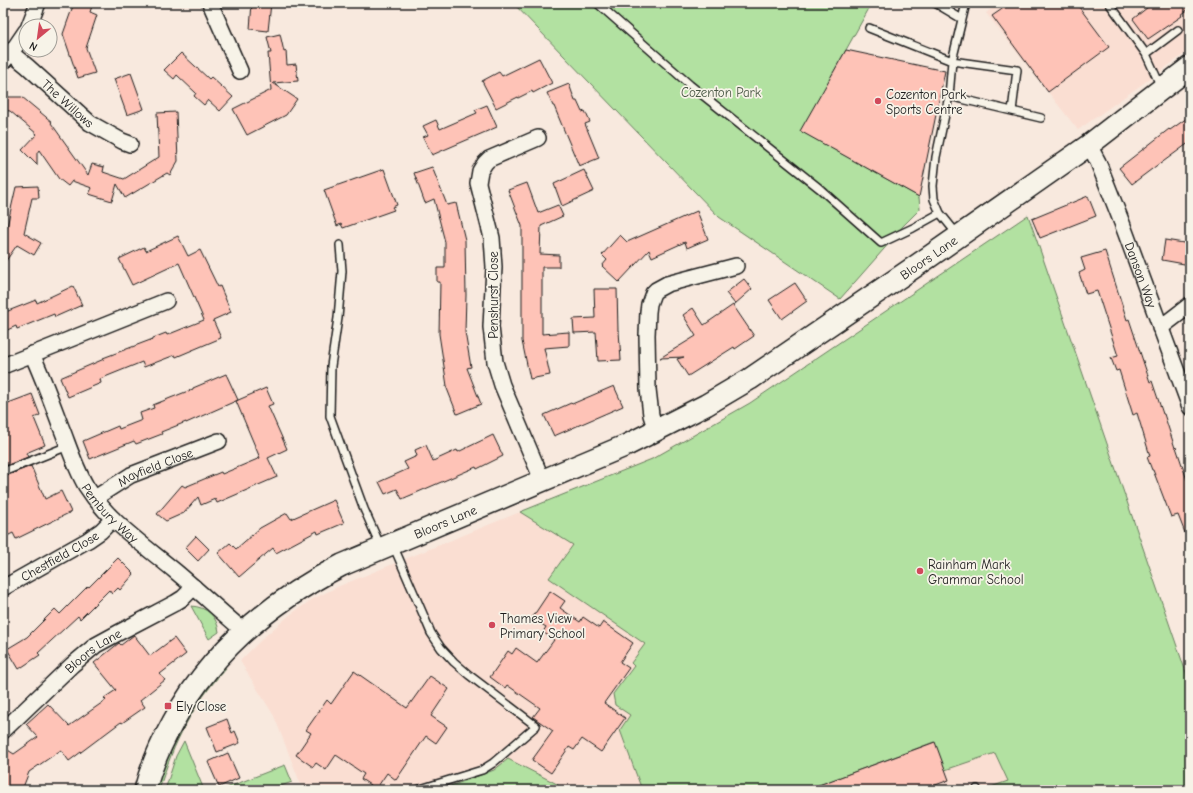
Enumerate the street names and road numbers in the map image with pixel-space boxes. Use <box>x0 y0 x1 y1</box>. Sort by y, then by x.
street label: The Willows <box>39 76 97 130</box>
street label: Bloors Lane <box>897 232 960 282</box>
street label: Danson Way <box>1122 240 1160 310</box>
street label: Penshurst Close <box>486 251 501 339</box>
street label: Mayfield Close <box>114 444 195 489</box>
street label: Pembury Way <box>79 481 142 546</box>
street label: Bloors Lane <box>412 502 479 541</box>
street label: Chestfield Close <box>18 527 102 584</box>
street label: Bloors Lane <box>61 625 124 676</box>

